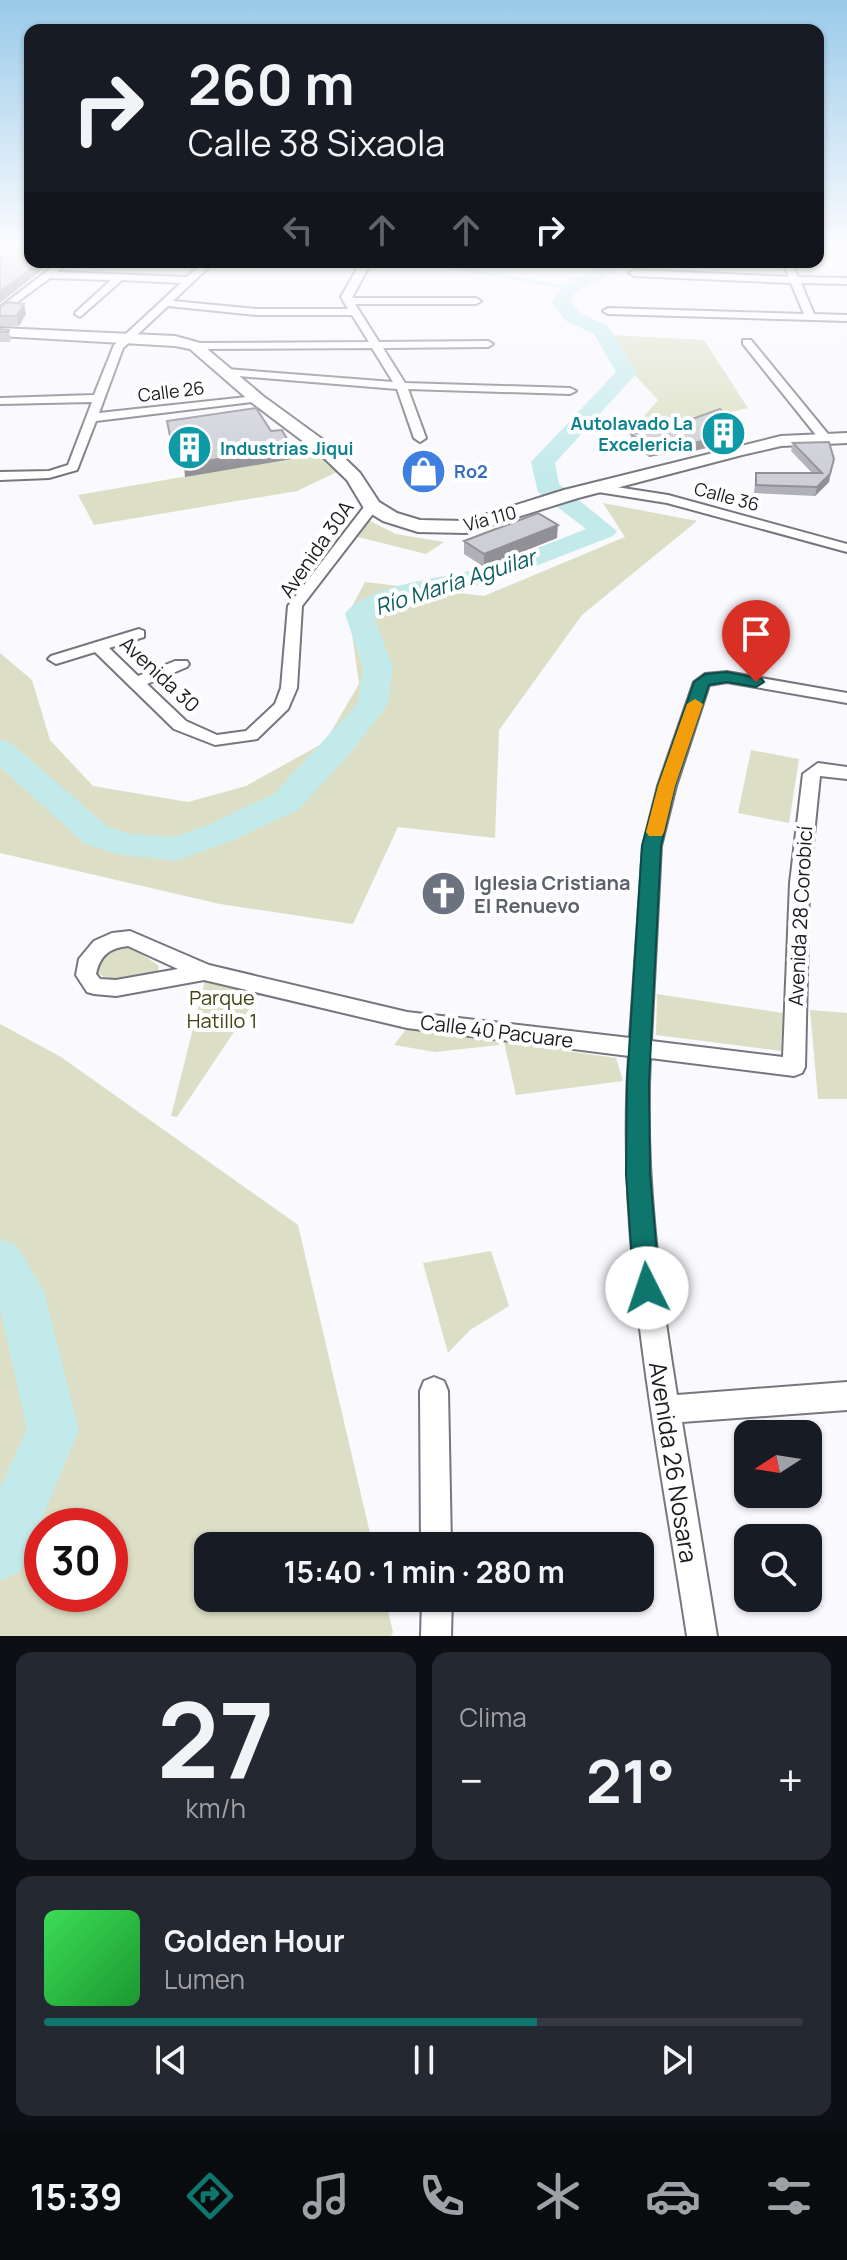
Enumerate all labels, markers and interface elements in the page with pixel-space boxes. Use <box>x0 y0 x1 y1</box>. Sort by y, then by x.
text: 260 m <box>188 45 355 122</box>
icon: right <box>56 56 160 160</box>
text: Calle 38 Sixaola <box>188 118 445 167</box>
icon: left <box>276 208 320 252</box>
icon: ahead <box>360 208 404 252</box>
icon: ahead <box>444 208 488 252</box>
icon: right <box>528 208 572 252</box>
street label: Calle 26 <box>136 375 206 407</box>
building icon: Autolavado La Excelericia <box>700 409 748 457</box>
place label: Autolavado La Excelericia <box>571 411 693 456</box>
building icon: Industrias Jiqui <box>165 424 213 472</box>
place label: Industrias Jiqui <box>220 436 353 460</box>
shop icon: Ro2 <box>399 447 447 495</box>
place label: Ro2 <box>454 459 488 483</box>
street label: Calle 36 <box>692 476 762 516</box>
street label: Avenida 30A <box>273 495 359 603</box>
street label: Vía 110 <box>461 500 519 536</box>
water label: Río María Aguilar <box>371 541 542 622</box>
pin <box>722 600 790 682</box>
icon: arrive <box>734 612 778 656</box>
street label: Avenida 30 <box>114 630 206 718</box>
street label: Avenida 28 Corobicí <box>782 825 818 1007</box>
church icon: Iglesia Cristiana El Renuevo <box>419 869 467 917</box>
place label: Iglesia Cristiana El Renuevo <box>474 869 631 919</box>
park label: Parque Hatillo 1 <box>187 984 257 1034</box>
street label: Calle 40 Pacuare <box>419 1008 575 1054</box>
position arrow <box>605 1246 689 1330</box>
street label: Avenida 26 Nosara <box>642 1359 706 1565</box>
north arrow <box>734 1420 822 1508</box>
map controls <box>734 1420 822 1612</box>
speed limit sign: 30 <box>24 1508 128 1612</box>
button: search <box>734 1524 822 1612</box>
text: 15:40 · 1 min · 280 m <box>283 1551 565 1592</box>
text: 27 <box>157 1667 274 1809</box>
text: Clima <box>460 1699 527 1735</box>
text: 21° <box>586 1739 675 1821</box>
text: − <box>460 1750 483 1810</box>
text: + <box>778 1750 803 1810</box>
text: km/h <box>186 1790 246 1826</box>
text: Golden Hour <box>164 1920 345 1961</box>
text: Lumen <box>164 1961 245 1997</box>
icon: previous <box>149 2038 193 2082</box>
icon: pause <box>402 2038 446 2082</box>
icon: next <box>655 2038 699 2082</box>
icon: directions <box>182 2168 238 2224</box>
icon: music <box>298 2168 354 2224</box>
icon: phone <box>414 2168 470 2224</box>
icon: climate <box>530 2168 586 2224</box>
icon: car <box>645 2168 701 2224</box>
icon: filters <box>761 2168 817 2224</box>
text: 15:39 <box>30 2172 122 2221</box>

